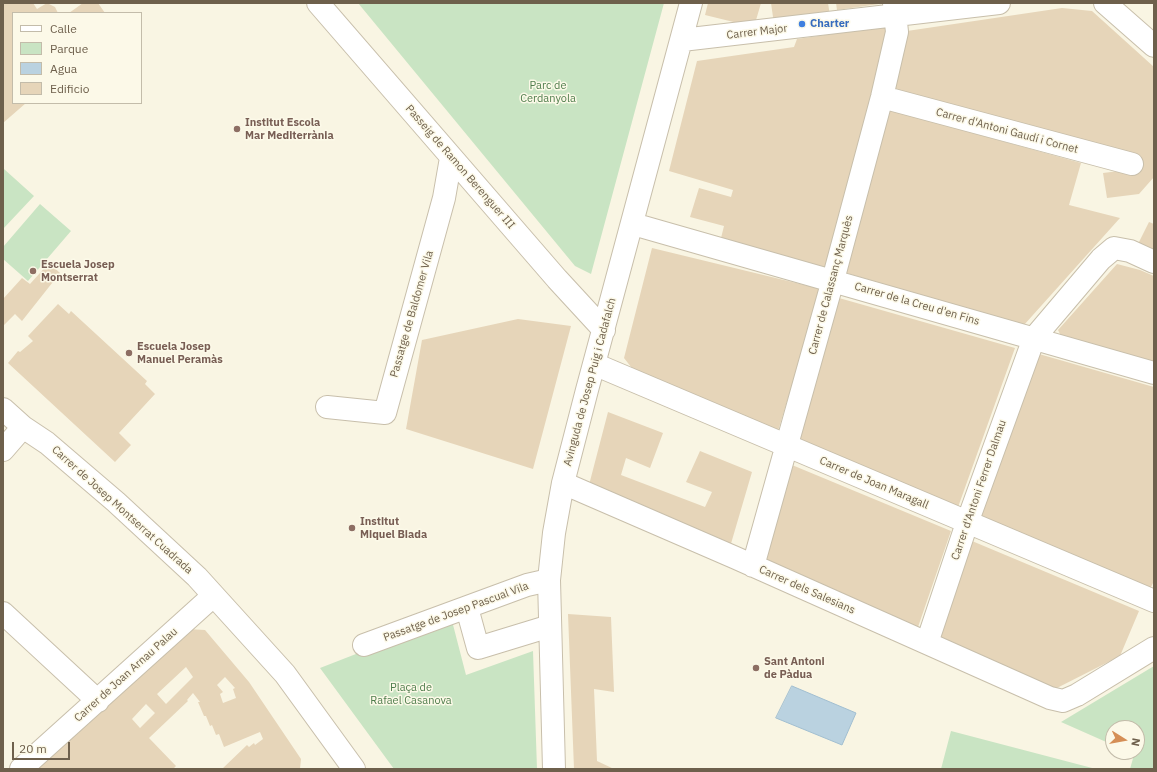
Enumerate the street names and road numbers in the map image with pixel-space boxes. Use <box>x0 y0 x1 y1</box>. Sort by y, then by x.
street label: Carrer Major <box>726 22 788 42</box>
street label: Passeig de Ramon Berenguer III <box>403 102 517 232</box>
street label: Carrer d'Antoni Gaudí i Cornet <box>934 106 1080 156</box>
street label: Carrer de Calassanç Marquès <box>806 214 856 356</box>
street label: Passatge de Baldomer Vila <box>388 249 436 379</box>
street label: Carrer de la Creu d'en Fins <box>853 280 981 328</box>
street label: Avinguda de Josep Puig i Cadafalch <box>561 296 619 468</box>
street label: Carrer d'Antoni Ferrer Dalmau <box>949 418 1009 562</box>
street label: Carrer de Josep Montserrat Cuadrada <box>49 443 195 577</box>
street label: Carrer de Joan Maragall <box>818 454 930 512</box>
street label: Carrer dels Salesians <box>757 563 857 617</box>
street label: Passatge de Josep Pascual Vila <box>382 580 530 644</box>
street label: Carrer de Joan Arnau Palau <box>72 625 180 725</box>

